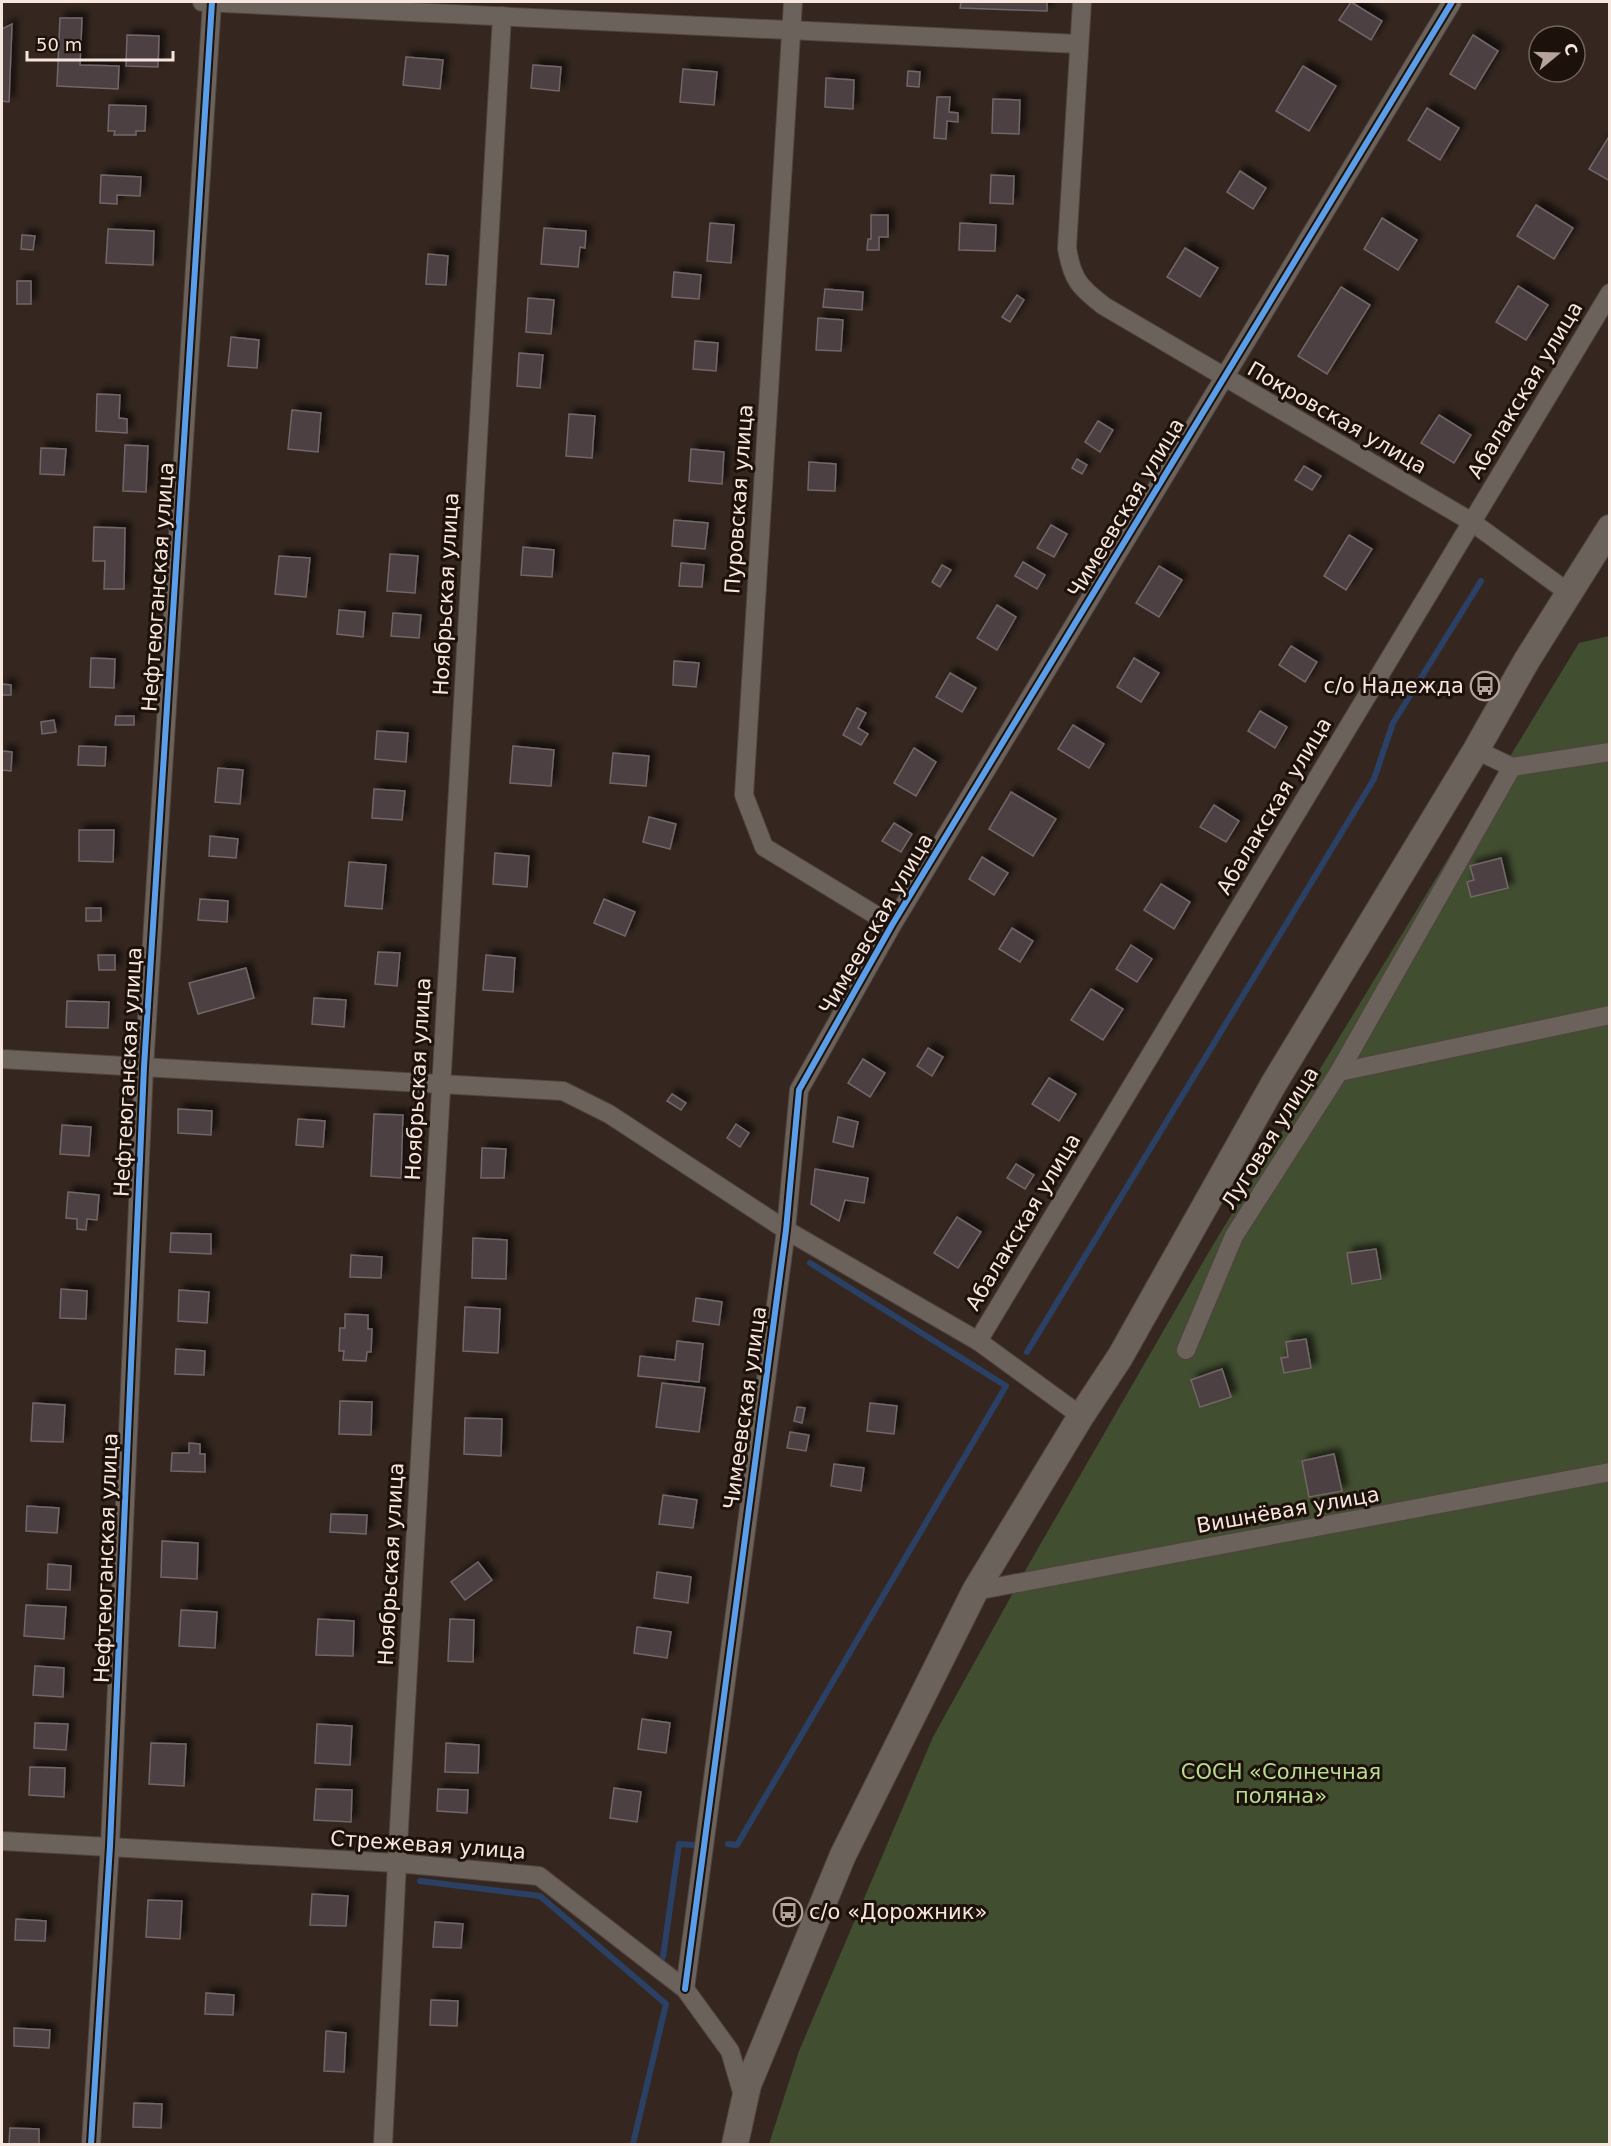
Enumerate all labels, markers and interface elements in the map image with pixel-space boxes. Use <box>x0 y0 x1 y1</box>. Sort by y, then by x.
scale bar <box>27 24 172 62</box>
north arrow <box>1527 24 1587 84</box>
text: 50 m <box>36 34 82 55</box>
text: С <box>1560 41 1582 58</box>
street label: Абалакская улица <box>1463 297 1587 483</box>
street label: Покровская улица <box>1243 357 1431 479</box>
street label: Пуровская улица <box>720 403 758 595</box>
street label: Чимеевская улица <box>1063 414 1189 602</box>
street label: Нефтеюганская улица <box>137 461 179 713</box>
street label: Ноябрьская улица <box>429 492 463 696</box>
bus stop icon: с/о Надежда <box>1469 670 1501 702</box>
place label: с/о Надежда <box>1323 674 1464 698</box>
street label: Абалакская улица <box>1212 713 1336 899</box>
street label: Чимеевская улица <box>814 829 938 1019</box>
street label: Нефтеюганская улица <box>109 946 147 1198</box>
street label: Ноябрьская улица <box>401 977 435 1181</box>
street label: Луговая улица <box>1217 1062 1323 1214</box>
street label: Абалакская улица <box>961 1129 1085 1315</box>
street label: Чимеевская улица <box>719 1305 771 1511</box>
street label: Нефтеюганская улица <box>90 1433 122 1683</box>
street label: Ноябрьская улица <box>374 1462 408 1666</box>
street label: Вишнёвая улица <box>1195 1482 1381 1538</box>
park label: СОСН «Солнечная поляна» <box>1181 1760 1381 1808</box>
street label: Стрежевая улица <box>329 1826 527 1864</box>
bus stop icon: с/о «Дорожник» <box>772 1896 804 1928</box>
place label: с/о «Дорожник» <box>809 1900 987 1924</box>

